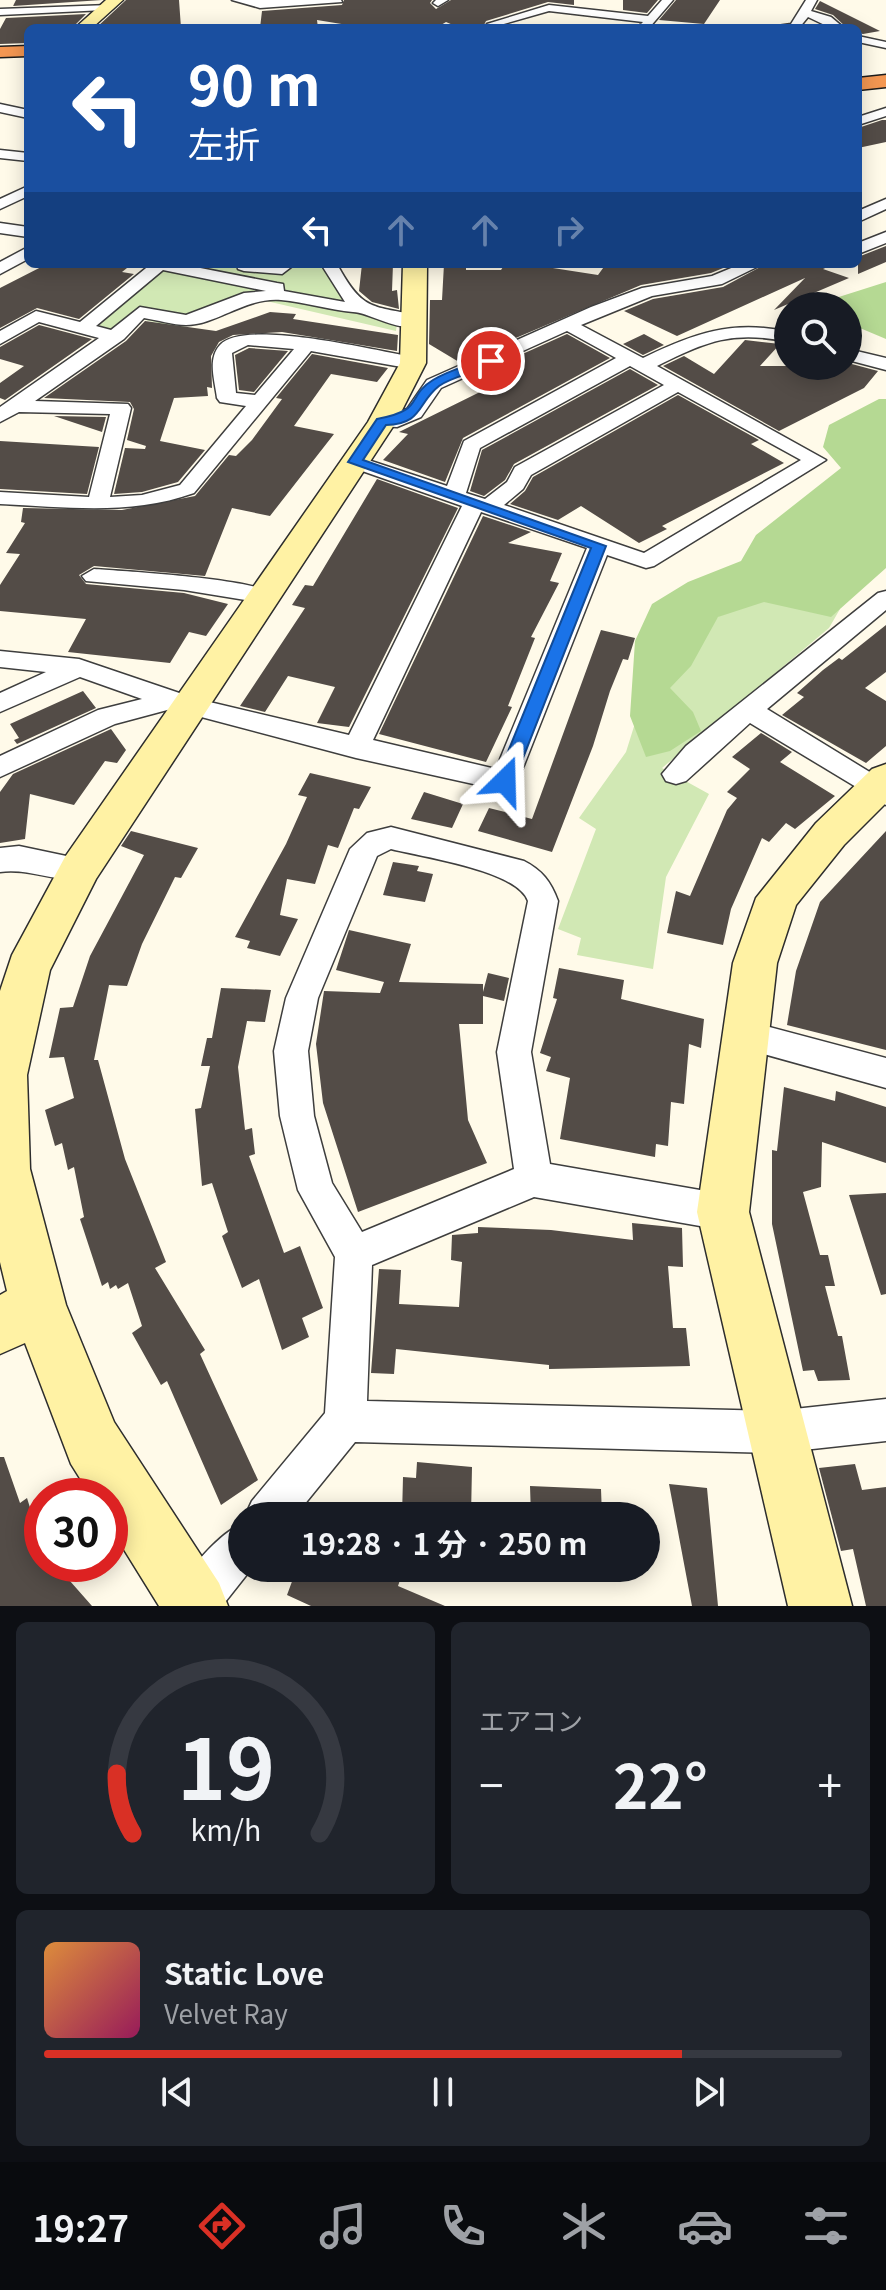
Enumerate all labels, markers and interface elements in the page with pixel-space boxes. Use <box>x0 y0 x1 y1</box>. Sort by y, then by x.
text: 90 m <box>188 41 321 122</box>
icon: left <box>56 56 160 160</box>
text: 左折 <box>188 116 260 168</box>
icon: left <box>295 208 339 252</box>
icon: ahead <box>379 208 423 252</box>
icon: ahead <box>463 208 507 252</box>
icon: right <box>547 208 591 252</box>
map controls <box>774 292 862 380</box>
button: search <box>774 292 862 380</box>
pin <box>457 327 525 395</box>
icon: arrive <box>469 339 513 383</box>
position arrow <box>463 739 547 823</box>
speed limit sign: 30 <box>24 1478 128 1582</box>
text: 19:28 · 1 分 · 250 m <box>301 1520 587 1564</box>
text: エアコン <box>479 1701 583 1738</box>
text: 19 <box>176 1703 275 1824</box>
text: 22° <box>613 1739 708 1826</box>
text: − <box>479 1751 503 1815</box>
text: + <box>818 1751 842 1815</box>
text: km/h <box>190 1808 261 1849</box>
text: Static Love <box>164 1950 324 1994</box>
text: Velvet Ray <box>164 1994 288 2031</box>
icon: previous <box>155 2070 199 2114</box>
icon: pause <box>421 2070 465 2114</box>
icon: next <box>687 2070 731 2114</box>
icon: directions <box>194 2198 250 2254</box>
icon: music <box>315 2198 371 2254</box>
icon: phone <box>435 2198 491 2254</box>
icon: climate <box>556 2198 612 2254</box>
icon: car <box>677 2198 733 2254</box>
icon: filters <box>798 2198 854 2254</box>
text: 19:27 <box>32 2200 129 2252</box>

